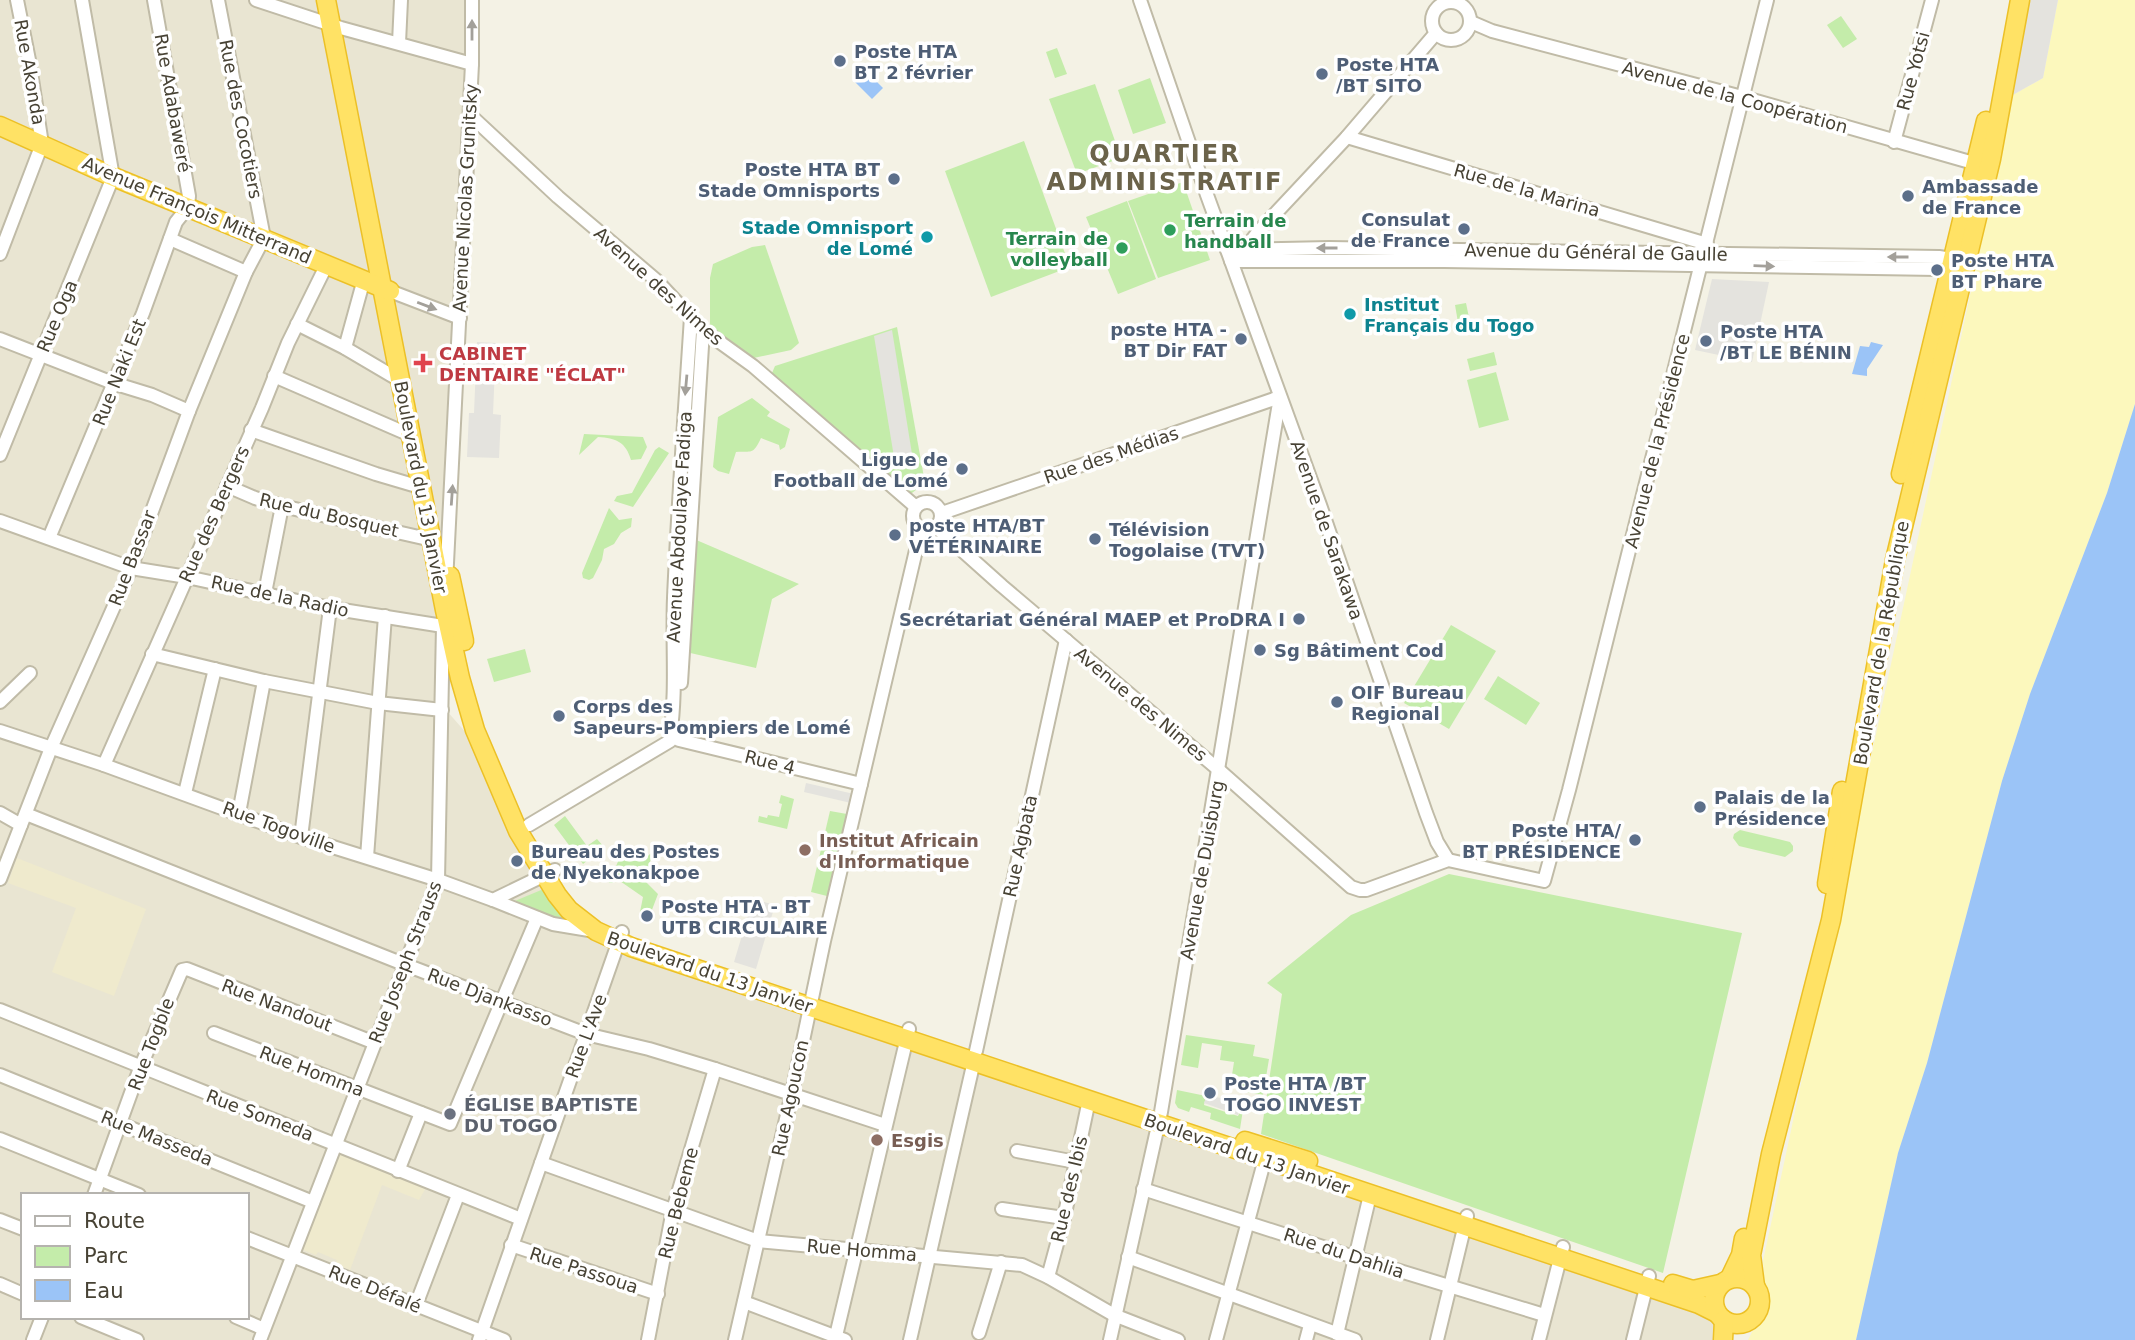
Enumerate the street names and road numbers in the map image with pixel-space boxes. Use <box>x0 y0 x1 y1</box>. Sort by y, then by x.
street label: Rue Akonda <box>10 18 50 126</box>
street label: Rue Yotsi <box>1892 29 1934 113</box>
street label: Rue Adabaweré <box>150 32 196 174</box>
street label: Rue des Cocotiers <box>215 38 267 200</box>
street label: Avenue de la Coopération <box>1620 57 1850 137</box>
street label: Avenue Nicolas Grunitsky <box>449 83 481 313</box>
street label: Avenue François Mitterrand <box>79 152 315 268</box>
street label: Rue de la Marina <box>1451 159 1603 221</box>
street label: Avenue des Nimes <box>590 222 728 350</box>
street label: Avenue du Général de Gaulle <box>1464 239 1728 265</box>
street label: Rue Oga <box>32 277 82 355</box>
street label: Rue Naki Est <box>88 316 150 428</box>
street label: Avenue de la Présidence <box>1620 332 1694 550</box>
street label: Boulevard du 13 Janvier <box>390 379 452 596</box>
street label: Avenue Abdoulaye Fadiga <box>662 410 696 644</box>
street label: Rue des Médias <box>1041 422 1181 488</box>
street label: Avenue de Sarakawa <box>1286 437 1368 623</box>
street label: Rue des Bergers <box>174 442 254 586</box>
street label: Rue du Bosquet <box>257 489 401 541</box>
street label: Rue Bassar <box>104 507 160 609</box>
street label: Boulevard de la République <box>1849 519 1913 767</box>
street label: Rue de la Radio <box>209 571 351 621</box>
street label: Avenue des Nimes <box>1070 642 1212 766</box>
street label: Rue 4 <box>743 746 797 778</box>
street label: Avenue de Duisburg <box>1176 779 1228 961</box>
street label: Rue Agbata <box>999 793 1041 899</box>
street label: Rue Togoville <box>220 797 338 857</box>
street label: Rue Joseph Strauss <box>364 878 446 1046</box>
street label: Boulevard du 13 Janvier <box>605 927 816 1017</box>
street label: Rue Djankasso <box>425 964 555 1030</box>
street label: Rue Nandout <box>219 974 335 1036</box>
street label: Rue L'Ave <box>561 991 611 1081</box>
street label: Rue Togble <box>124 995 178 1093</box>
street label: Rue Agoucon <box>767 1038 813 1158</box>
street label: Rue Homma <box>257 1041 367 1101</box>
street label: Rue Someda <box>203 1085 317 1145</box>
street label: Rue Masseda <box>98 1106 216 1170</box>
street label: Boulevard du 13 Janvier <box>1142 1109 1353 1199</box>
street label: Rue des Ibis <box>1047 1134 1091 1244</box>
street label: Rue Bebeme <box>654 1145 702 1261</box>
street label: Rue du Dahlia <box>1281 1224 1407 1282</box>
street label: Rue Homma <box>806 1235 918 1265</box>
street label: Rue Passoua <box>527 1243 641 1297</box>
street label: Rue Défalé <box>326 1261 424 1317</box>

